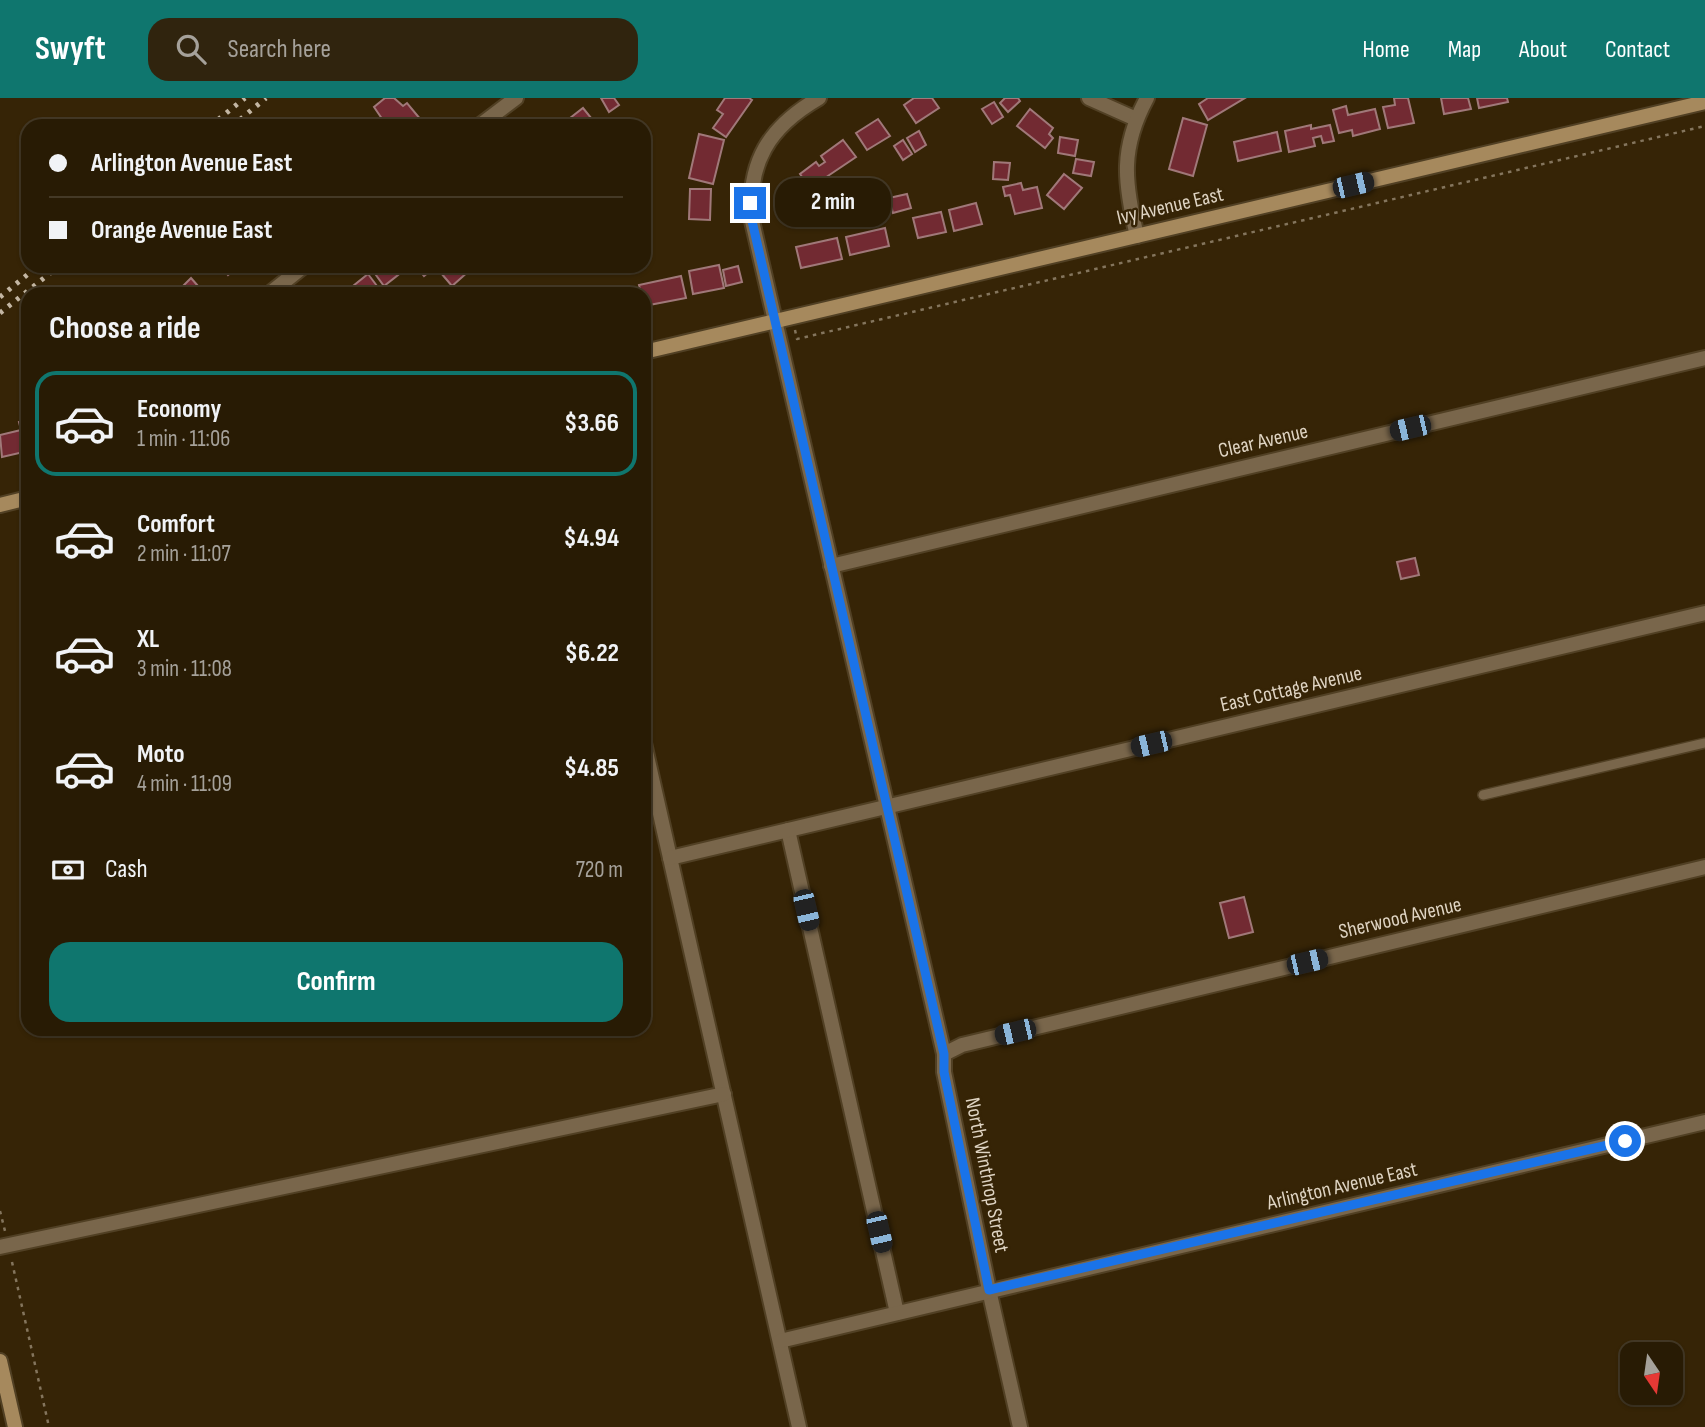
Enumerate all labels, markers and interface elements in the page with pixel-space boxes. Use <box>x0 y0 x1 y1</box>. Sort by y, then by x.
search box <box>148 18 638 81</box>
text: Swyft <box>35 29 106 69</box>
icon: search <box>172 30 210 68</box>
text: Search here <box>228 34 331 65</box>
text: Home <box>1362 35 1410 64</box>
text: Map <box>1448 35 1481 64</box>
text: About <box>1519 35 1567 64</box>
text: Contact <box>1605 35 1670 64</box>
text: Arlington Avenue East <box>91 148 292 179</box>
car <box>1331 170 1376 200</box>
callout: 2 min <box>774 178 890 228</box>
street label: Ivy Avenue East <box>1114 182 1226 230</box>
route end <box>734 187 766 219</box>
text: 2 min <box>811 188 855 216</box>
text: Orange Avenue East <box>91 215 272 246</box>
text: Choose a ride <box>49 309 201 348</box>
icon: car <box>53 392 116 455</box>
text: Economy <box>137 394 221 425</box>
text: $3.66 <box>564 408 619 439</box>
car <box>1388 413 1433 443</box>
street label: Clear Avenue <box>1216 419 1310 463</box>
text: 1 min · 11:06 <box>137 425 230 453</box>
icon: car <box>53 507 116 570</box>
text: Comfort <box>137 509 215 540</box>
text: $4.94 <box>564 523 619 554</box>
text: 2 min · 11:07 <box>137 540 231 568</box>
icon: car <box>53 622 116 685</box>
text: XL <box>137 624 159 655</box>
text: $6.22 <box>565 638 619 669</box>
text: 3 min · 11:08 <box>137 655 232 683</box>
street label: East Cottage Avenue <box>1218 661 1364 717</box>
car <box>1129 729 1174 759</box>
icon: car <box>53 737 116 800</box>
text: Moto <box>137 739 185 770</box>
text: $4.85 <box>564 753 619 784</box>
text: 4 min · 11:09 <box>137 770 232 798</box>
icon: cash <box>49 851 87 889</box>
text: Cash <box>105 854 148 885</box>
text: 720 m <box>576 856 623 884</box>
car <box>792 887 821 933</box>
street label: Sherwood Avenue <box>1336 892 1464 944</box>
button: Confirm <box>49 942 623 1022</box>
car <box>1285 947 1330 977</box>
car <box>993 1017 1038 1047</box>
street label: North Winthrop Street <box>960 1095 1014 1255</box>
route start <box>1609 1125 1641 1157</box>
street label: Arlington Avenue East <box>1264 1157 1419 1216</box>
car <box>865 1209 894 1255</box>
north arrow <box>1620 1342 1684 1405</box>
map controls <box>1620 1342 1683 1405</box>

